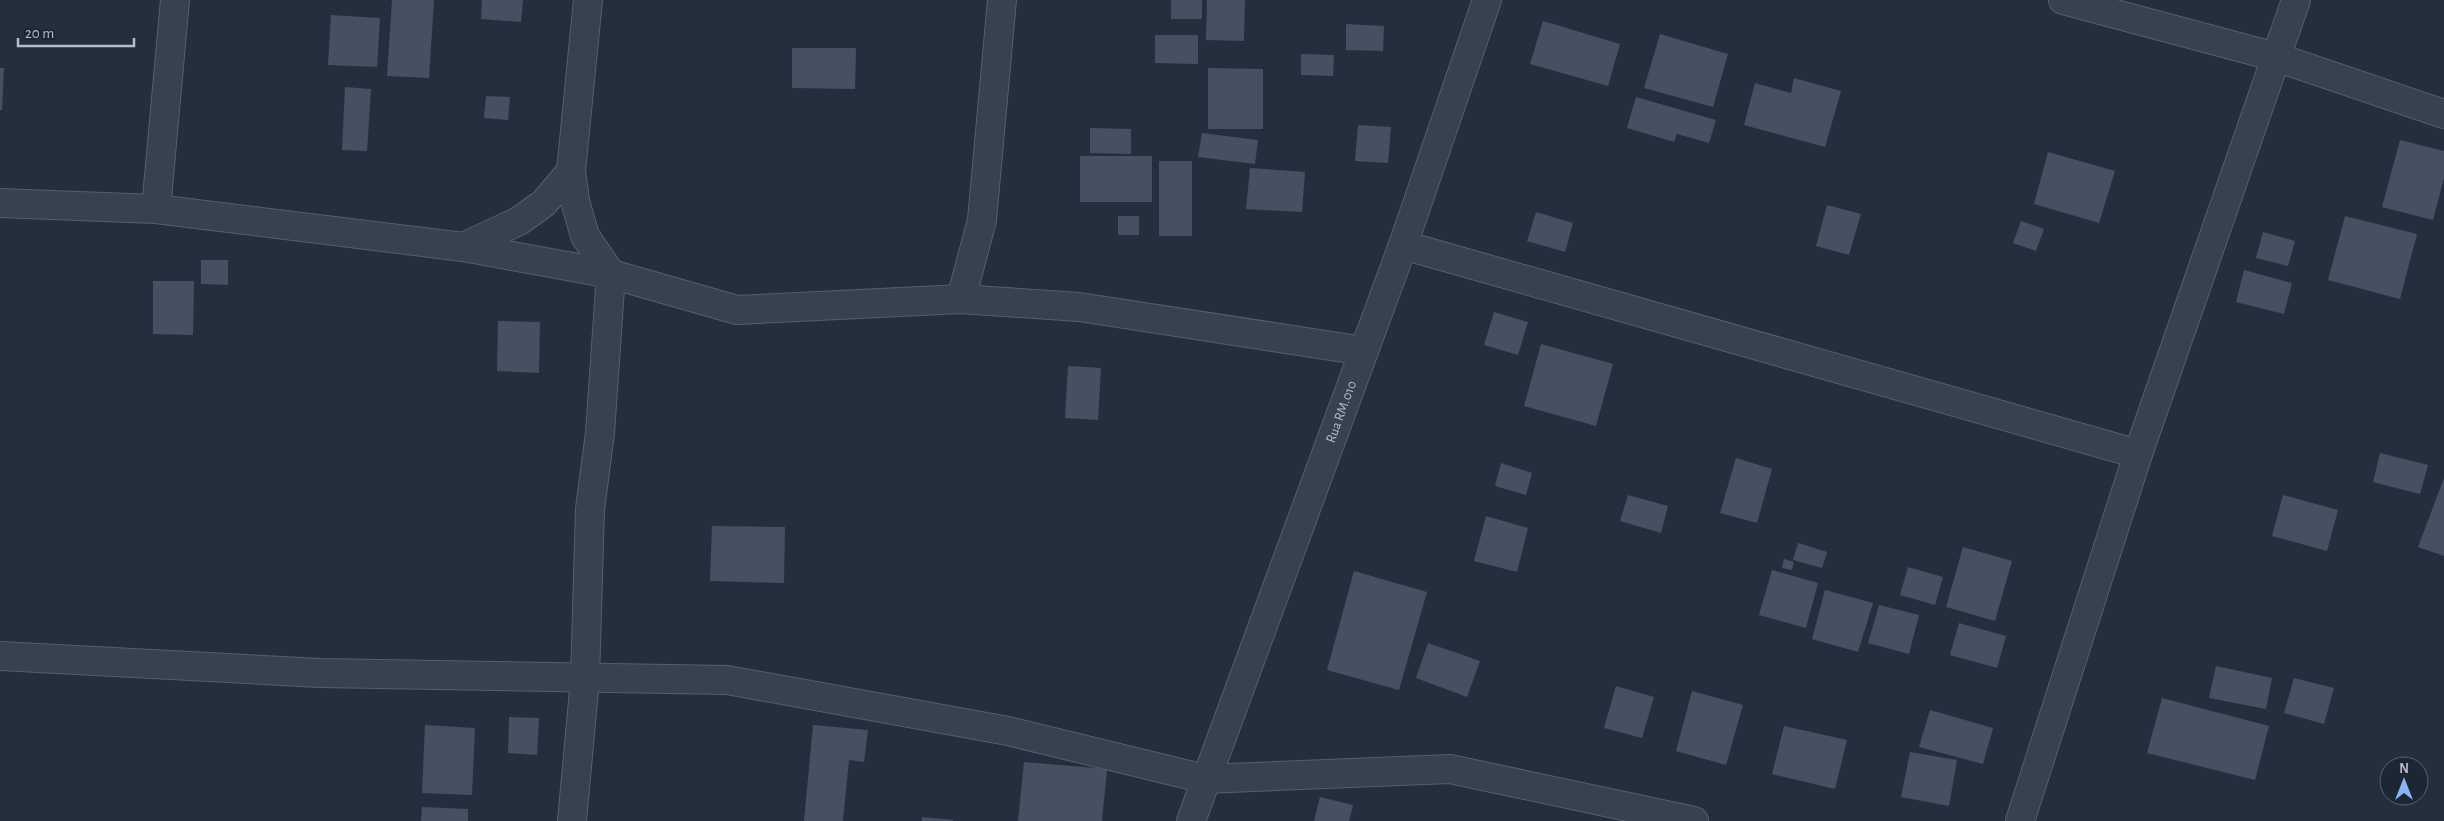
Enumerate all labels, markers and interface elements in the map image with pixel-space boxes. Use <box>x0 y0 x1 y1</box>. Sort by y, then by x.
scale bar <box>18 15 134 47</box>
text: 20 m <box>25 26 54 41</box>
street label: Rua RM.010 <box>1324 379 1359 445</box>
north arrow <box>2379 756 2429 806</box>
text: N <box>2399 762 2409 776</box>

